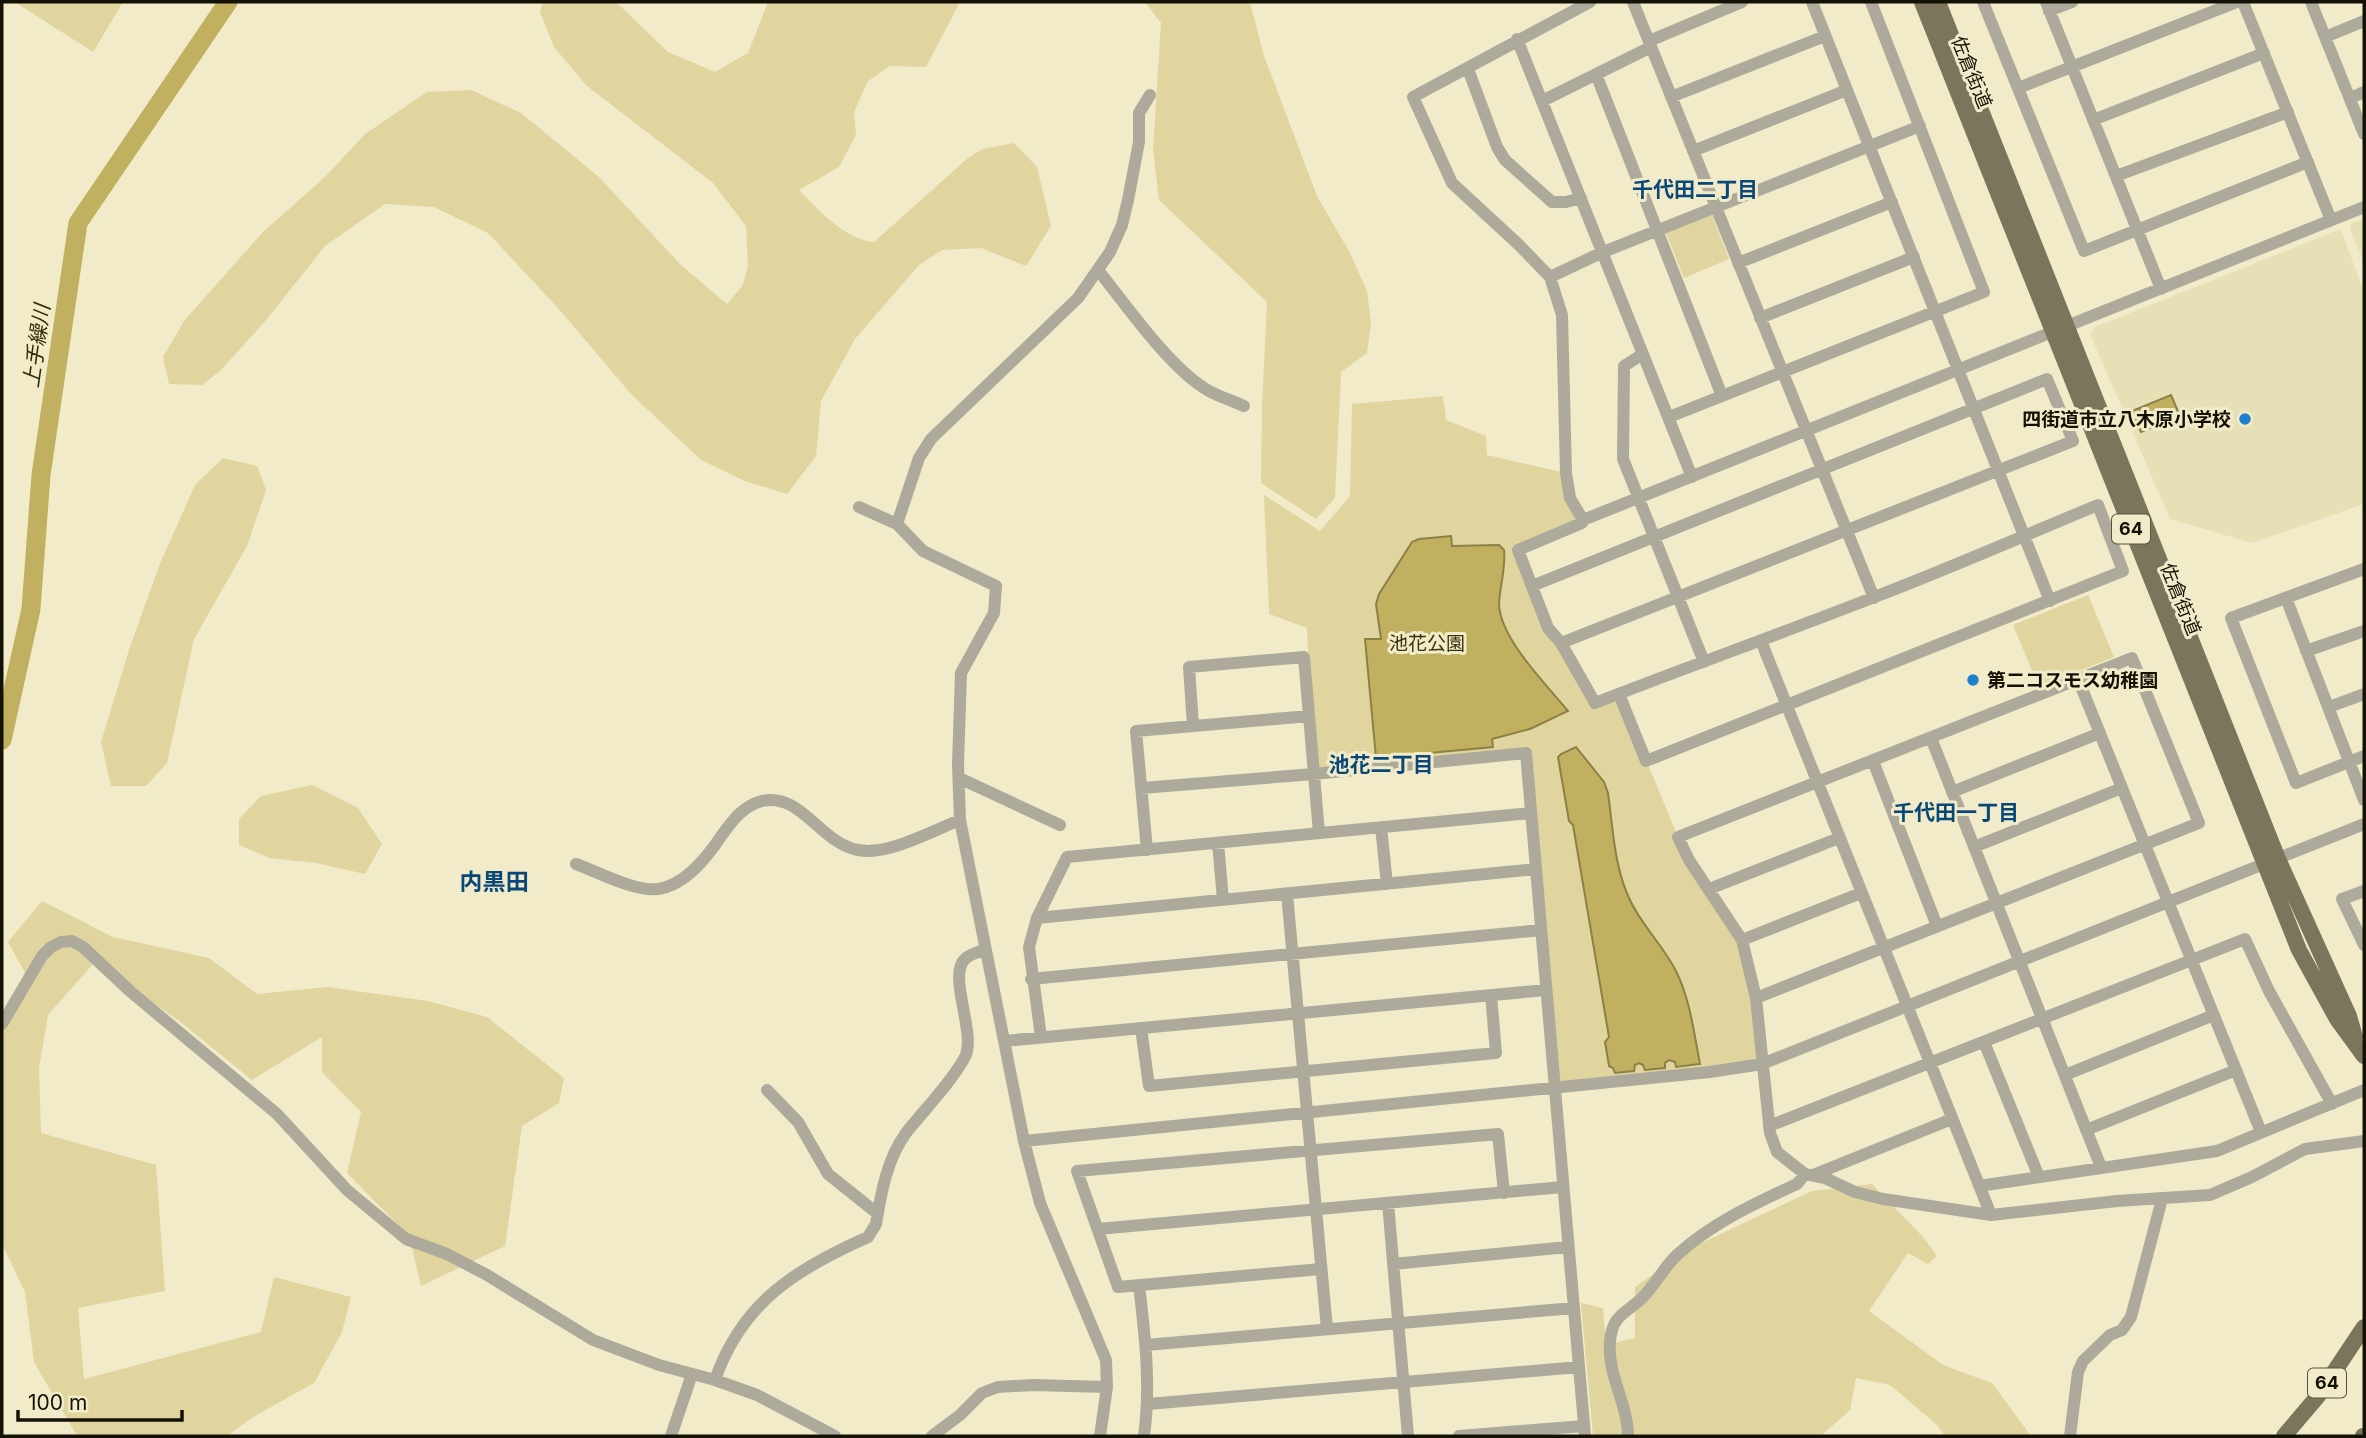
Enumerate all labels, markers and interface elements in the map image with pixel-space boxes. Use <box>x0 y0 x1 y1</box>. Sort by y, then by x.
street label: 佐倉街道 <box>1947 33 1996 112</box>
district label: 千代田二丁目 <box>1632 177 1758 202</box>
water label: 上手繰川 <box>18 301 55 389</box>
place label: 四街道市立八木原小学校 <box>2022 408 2231 431</box>
marker: 四街道市立八木原小学校 <box>2237 411 2253 427</box>
road number: 64 <box>2112 514 2150 544</box>
street label: 佐倉街道 <box>2156 560 2205 639</box>
park label: 池花公園 <box>1389 632 1465 655</box>
place label: 第二コスモス幼稚園 <box>1987 669 2158 692</box>
marker: 第二コスモス幼稚園 <box>1965 672 1981 688</box>
district label: 池花二丁目 <box>1329 752 1434 777</box>
district label: 千代田一丁目 <box>1893 800 2019 825</box>
district label: 内黒田 <box>460 868 529 896</box>
road number: 64 <box>2308 1368 2346 1398</box>
scale bar <box>18 1378 182 1422</box>
text: 100 m <box>28 1390 87 1415</box>

